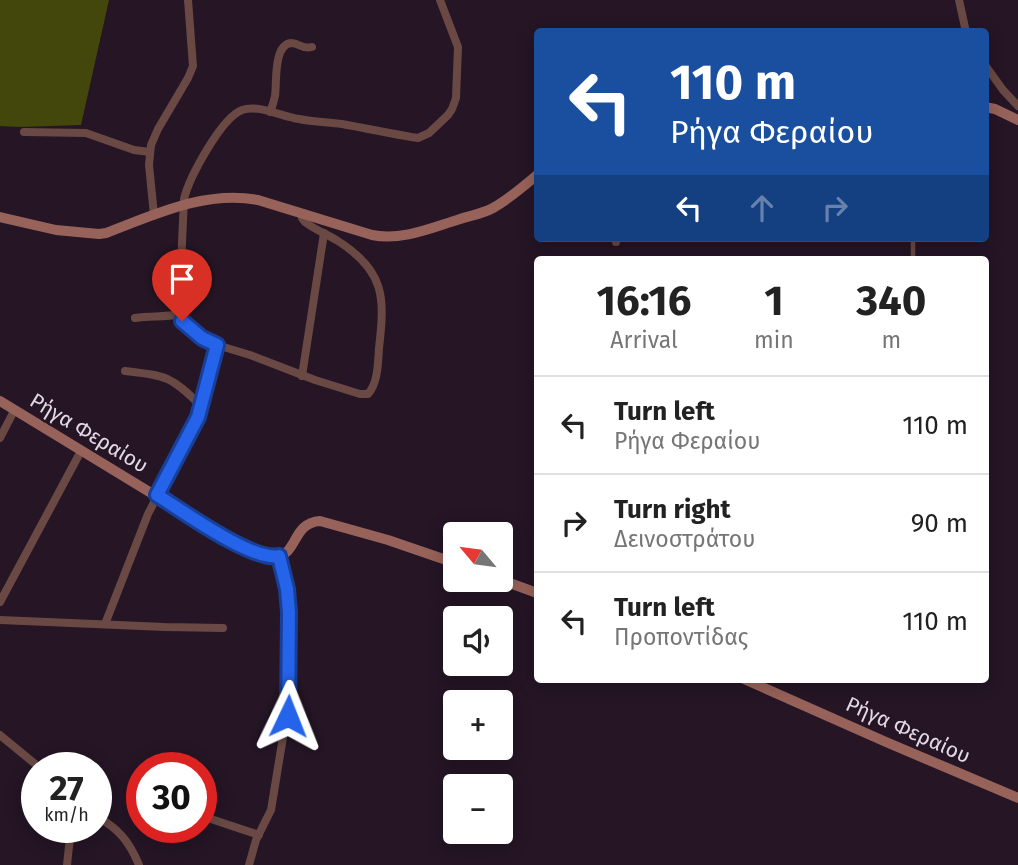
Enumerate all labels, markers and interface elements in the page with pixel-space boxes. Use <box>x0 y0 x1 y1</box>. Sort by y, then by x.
text: 110 m <box>670 53 796 112</box>
icon: left <box>555 56 646 147</box>
text: Ρήγα Φεραίου <box>670 113 874 151</box>
icon: left <box>670 189 708 227</box>
icon: ahead <box>743 189 781 227</box>
icon: right <box>816 189 854 227</box>
pin <box>152 249 212 321</box>
icon: arrive <box>163 260 201 298</box>
text: 16:16 <box>597 276 692 326</box>
text: 1 <box>764 276 784 326</box>
text: 340 <box>856 276 926 326</box>
text: Arrival <box>610 326 678 354</box>
text: min <box>754 326 794 354</box>
text: m <box>882 326 901 354</box>
street label: Ρήγα Φεραίου <box>25 387 153 479</box>
text: Turn left <box>614 396 715 427</box>
icon: left <box>555 406 593 444</box>
text: 110 m <box>902 410 968 441</box>
text: Ρήγα Φεραίου <box>614 427 760 455</box>
text: Turn right <box>614 494 731 525</box>
icon: right <box>555 504 593 542</box>
text: 90 m <box>911 508 968 539</box>
north arrow <box>443 522 513 592</box>
map controls <box>443 522 513 844</box>
text: Δεινοστράτου <box>614 525 755 553</box>
text: Turn left <box>614 592 715 623</box>
icon: left <box>555 602 593 640</box>
button: sound <box>443 606 513 676</box>
text: 110 m <box>902 606 968 637</box>
text: Προποντίδας <box>614 623 748 651</box>
position arrow <box>251 679 325 753</box>
button: + <box>443 690 513 760</box>
street label: Ρήγα Φεραίου <box>842 691 974 769</box>
speed limit sign: 30 <box>126 752 217 843</box>
text: 27 <box>49 767 84 809</box>
button: − <box>443 774 513 844</box>
text: km/h <box>44 804 89 826</box>

